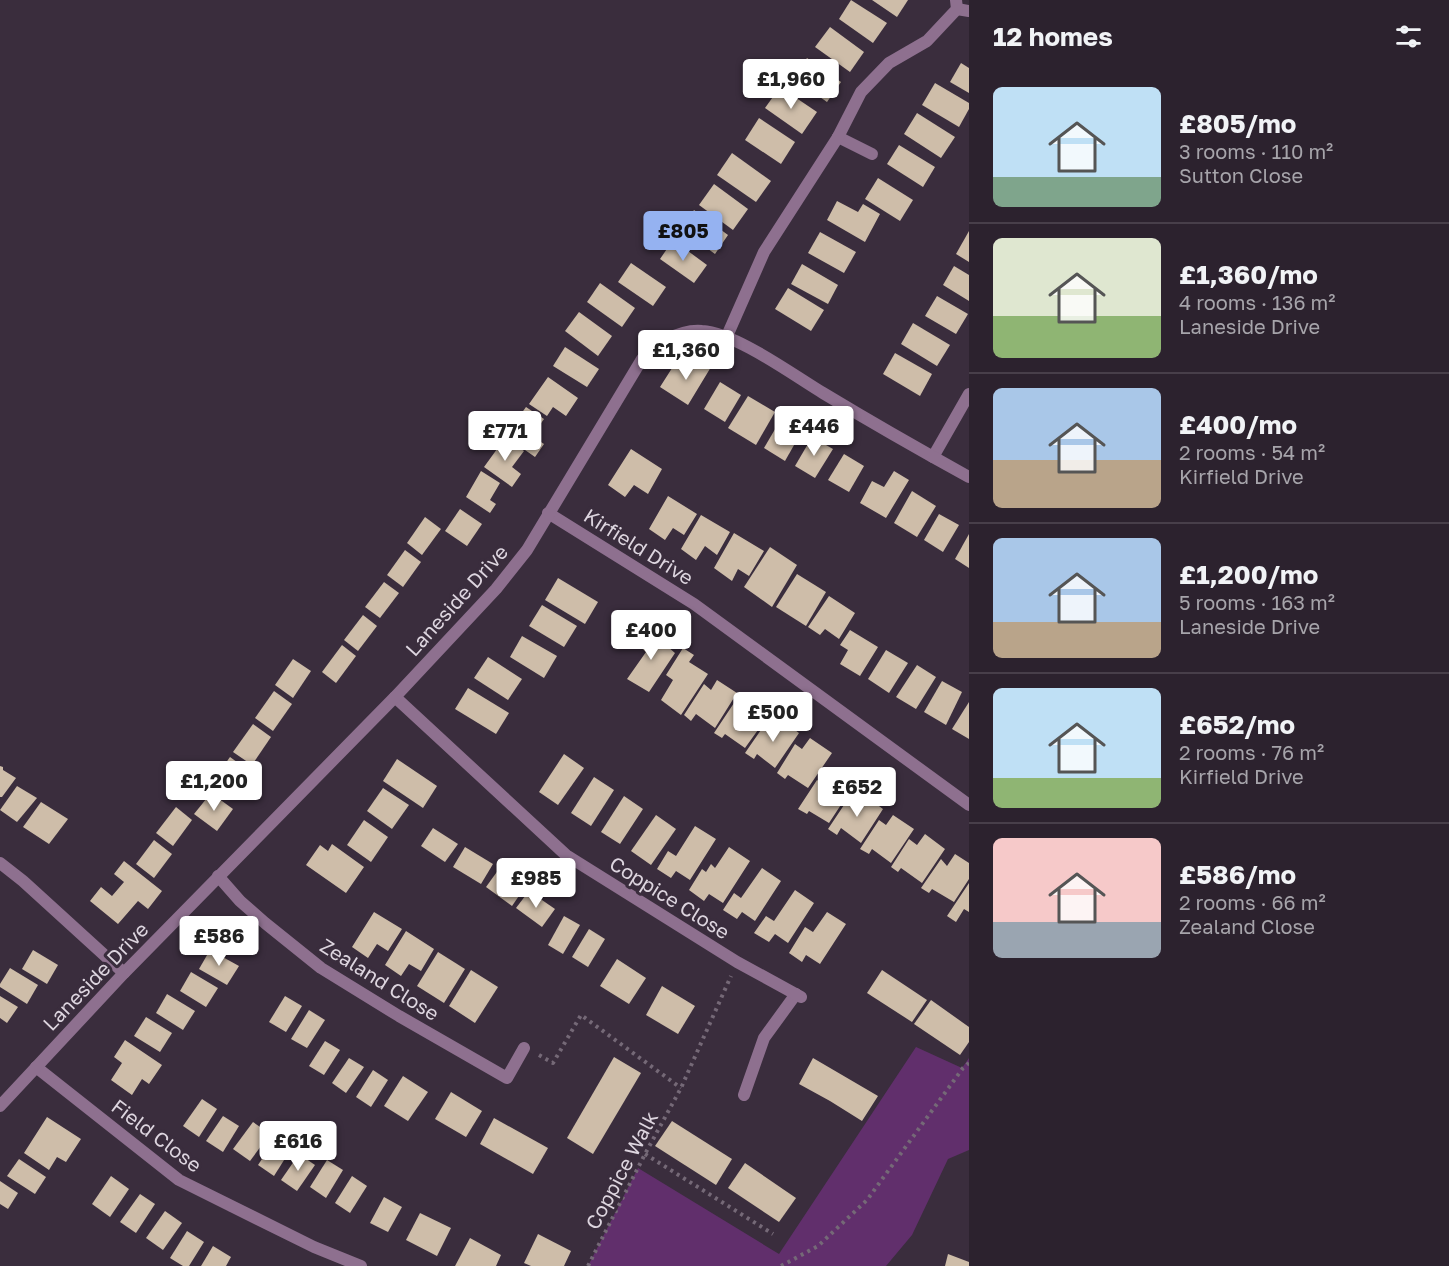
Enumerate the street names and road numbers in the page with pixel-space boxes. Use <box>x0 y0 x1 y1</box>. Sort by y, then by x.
street label: Kirfield Drive <box>580 503 698 589</box>
street label: Laneside Drive <box>400 539 512 661</box>
street label: Coppice Close <box>606 851 734 943</box>
street label: Laneside Drive <box>37 917 153 1035</box>
street label: Zealand Close <box>316 933 444 1025</box>
street label: Field Close <box>107 1093 207 1177</box>
street label: Coppice Walk <box>580 1107 662 1233</box>

